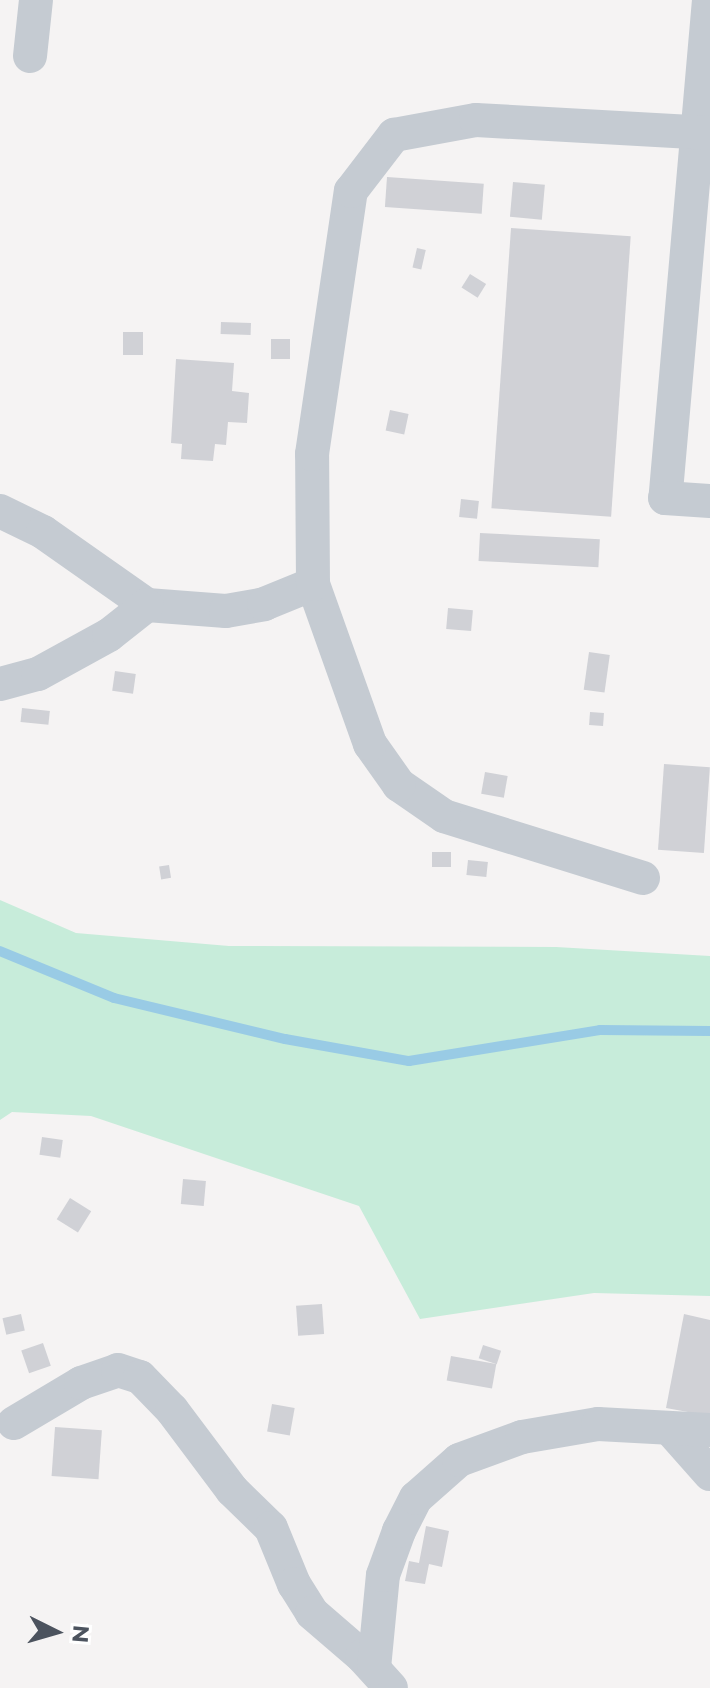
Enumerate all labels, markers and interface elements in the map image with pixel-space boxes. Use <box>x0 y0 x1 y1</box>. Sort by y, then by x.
north arrow <box>16 1592 96 1672</box>
text: N <box>66 1624 95 1644</box>

